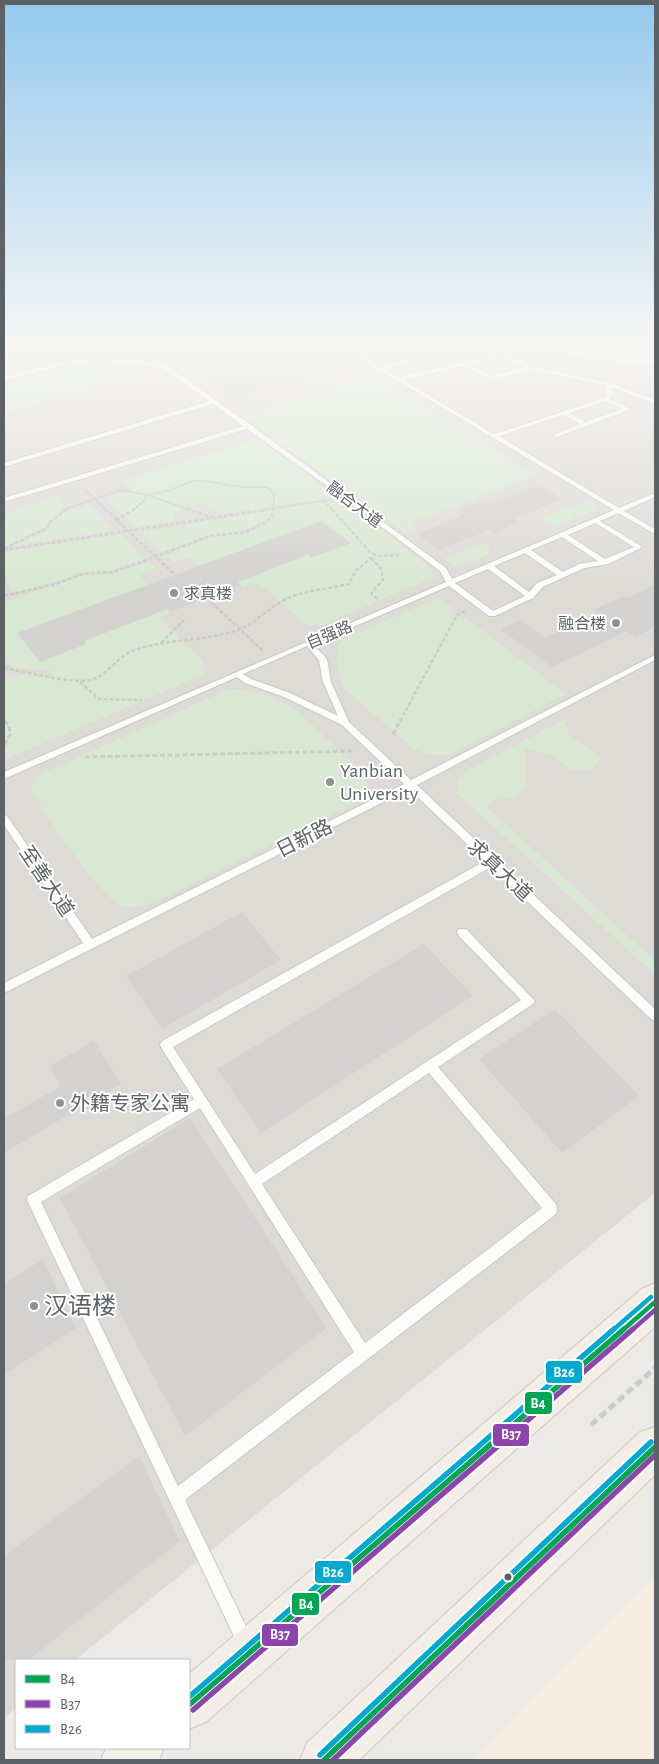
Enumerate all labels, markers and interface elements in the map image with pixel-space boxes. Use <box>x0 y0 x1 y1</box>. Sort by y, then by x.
street label: 融合大道 <box>324 478 385 530</box>
place label: 求真楼 <box>184 585 232 602</box>
marker: 求真楼 <box>168 587 180 599</box>
place label: 融合楼 <box>558 615 606 632</box>
street label: 自强路 <box>304 617 355 652</box>
marker: 融合楼 <box>610 617 622 629</box>
place label: Yanbian University <box>340 761 419 804</box>
marker: Yanbian University <box>324 776 336 788</box>
street label: 日新路 <box>272 815 336 861</box>
street label: 求真大道 <box>463 835 536 905</box>
street label: 至善大道 <box>16 842 78 920</box>
place label: 外籍专家公寓 <box>70 1093 190 1114</box>
marker: 外籍专家公寓 <box>54 1097 66 1109</box>
place label: 汉语楼 <box>44 1293 116 1319</box>
marker: 汉语楼 <box>28 1300 40 1312</box>
line badge: B26 <box>545 1360 583 1384</box>
text: B26 <box>553 1366 575 1380</box>
line badge: B4 <box>524 1391 553 1415</box>
text: B4 <box>530 1397 546 1411</box>
line badge: B37 <box>492 1423 530 1447</box>
text: B37 <box>501 1428 521 1442</box>
line badge: B26 <box>314 1560 352 1584</box>
text: B26 <box>322 1566 344 1580</box>
unlabelled marker <box>503 1572 513 1582</box>
line badge: B4 <box>291 1592 320 1616</box>
text: B4 <box>298 1598 314 1612</box>
line badge: B37 <box>261 1623 299 1647</box>
text: B37 <box>270 1628 290 1642</box>
legend <box>15 1659 190 1749</box>
text: B4 <box>60 1672 75 1687</box>
text: B37 <box>60 1697 81 1712</box>
text: B26 <box>60 1722 82 1737</box>

